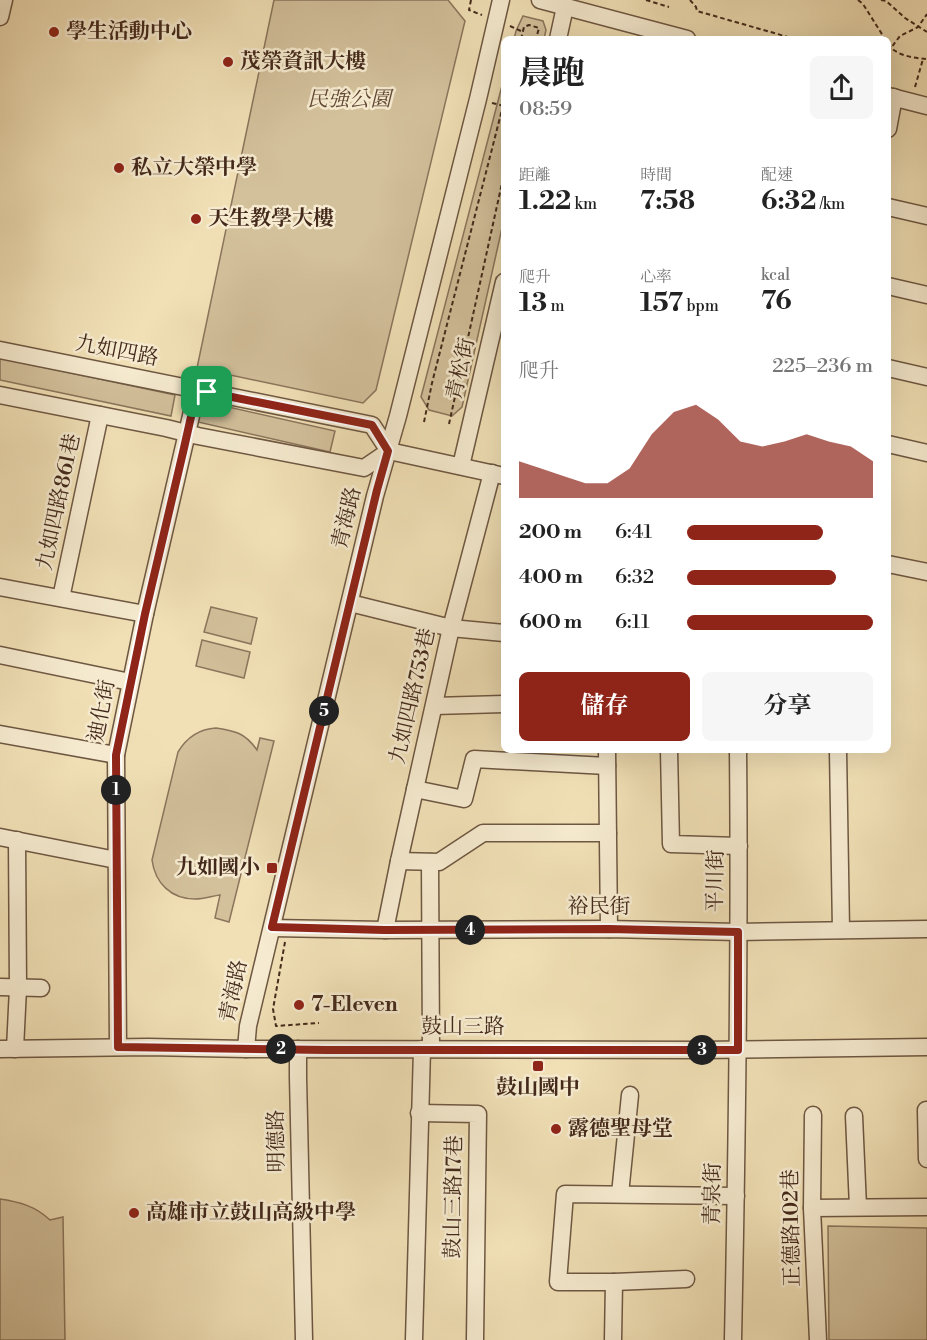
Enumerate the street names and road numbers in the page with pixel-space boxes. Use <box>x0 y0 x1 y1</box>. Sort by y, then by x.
street label: 九如四路 <box>73 330 161 372</box>
street label: 青松街 <box>441 335 481 403</box>
street label: 九如四路861巷 <box>32 431 86 573</box>
street label: 青海路 <box>327 484 367 552</box>
street label: 九如四路753巷 <box>385 626 441 766</box>
street label: 迪化街 <box>83 678 121 744</box>
street label: 平川街 <box>702 849 730 913</box>
street label: 裕民街 <box>568 894 631 920</box>
street label: 青海路 <box>215 957 253 1025</box>
street label: 鼓山三路 <box>421 1014 505 1040</box>
street label: 明德路 <box>263 1109 291 1173</box>
street label: 鼓山三路17巷 <box>440 1135 468 1259</box>
street label: 青泉街 <box>699 1162 727 1226</box>
street label: 正德路102巷 <box>778 1169 806 1287</box>

